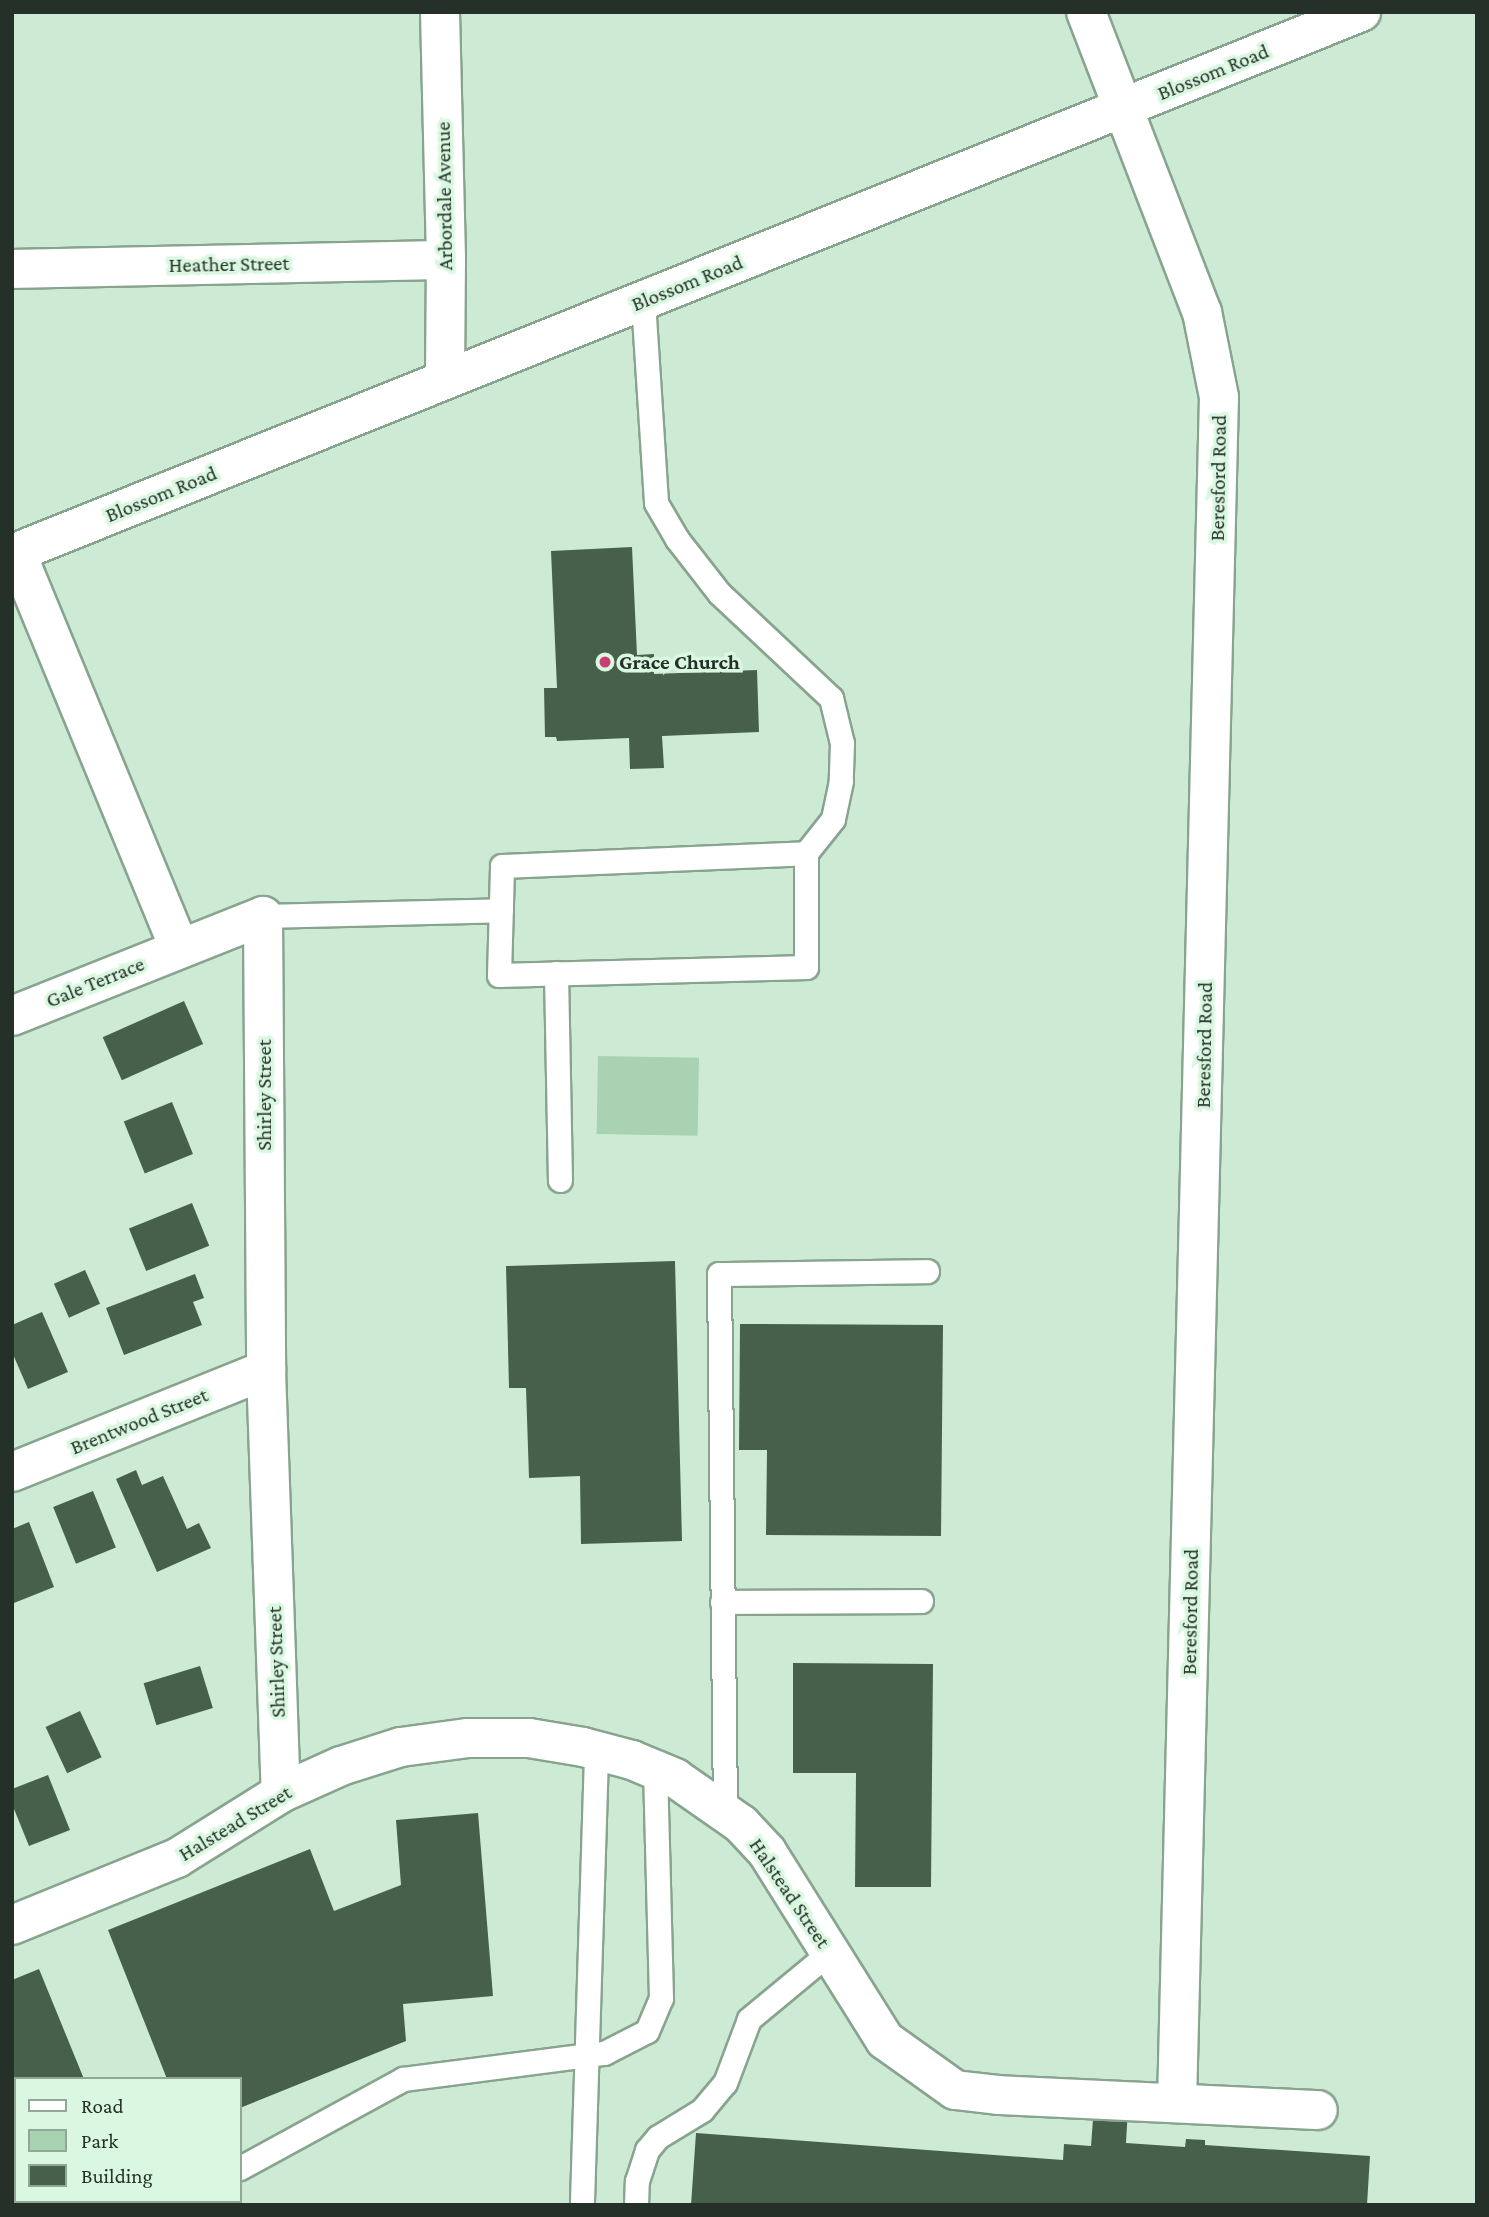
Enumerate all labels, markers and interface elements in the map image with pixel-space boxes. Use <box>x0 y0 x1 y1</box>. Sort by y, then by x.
street label: Blossom Road <box>1154 38 1272 106</box>
street label: Arbordale Avenue <box>430 121 458 271</box>
street label: Blossom Road <box>628 249 746 317</box>
street label: Heather Street <box>168 250 290 278</box>
street label: Beresford Road <box>1204 415 1232 541</box>
street label: Blossom Road <box>102 460 220 528</box>
place label: Grace Church <box>619 649 740 675</box>
marker: Grace Church <box>597 654 613 670</box>
street label: Gale Terrace <box>42 951 148 1013</box>
street label: Beresford Road <box>1190 982 1218 1108</box>
street label: Shirley Street <box>251 1039 277 1151</box>
street label: Brentwood Street <box>67 1382 211 1460</box>
street label: Beresford Road <box>1176 1549 1204 1675</box>
street label: Shirley Street <box>261 1606 291 1718</box>
street label: Halstead Street <box>174 1779 296 1867</box>
street label: Halstead Street <box>744 1833 836 1953</box>
legend <box>14 2077 242 2203</box>
text: Road <box>81 2094 124 2118</box>
text: Park <box>81 2129 118 2153</box>
text: Building <box>81 2164 153 2188</box>

